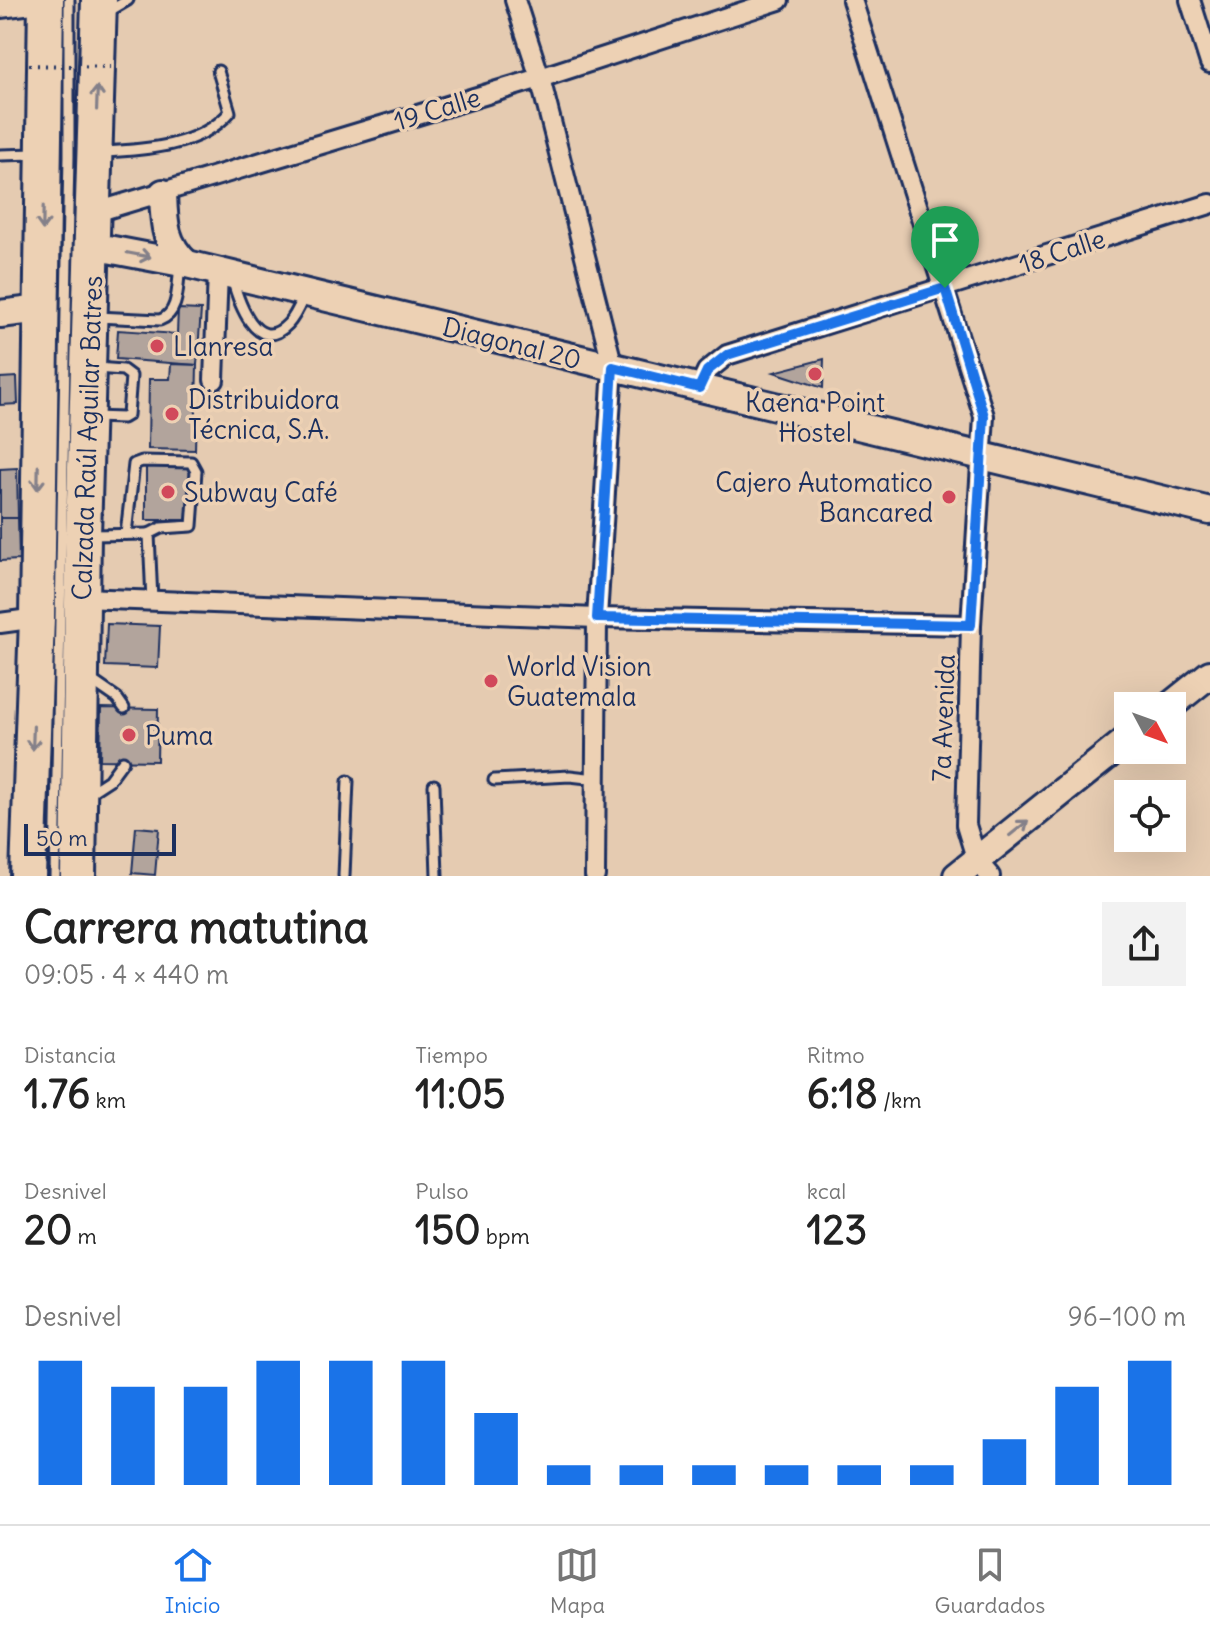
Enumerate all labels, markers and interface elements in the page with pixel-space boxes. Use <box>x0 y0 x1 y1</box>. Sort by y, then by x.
street label: 19 Calle <box>390 80 484 138</box>
one-way arrow <box>89 85 104 112</box>
one-way arrow <box>35 204 50 231</box>
pin <box>911 206 979 288</box>
icon: arrive <box>923 218 967 262</box>
street label: 18 Calle <box>1015 222 1109 280</box>
one-way arrow <box>126 249 152 264</box>
street label: Calzada Raúl Aguilar Batres <box>65 275 109 601</box>
street label: Diagonal 20 <box>439 310 585 376</box>
place label: Llanresa <box>173 330 273 363</box>
marker: Llanresa <box>148 337 166 355</box>
marker: Kaena Point Hostel <box>806 365 824 383</box>
place label: Distribuidora Técnica, S.A. <box>188 383 340 446</box>
place label: Kaena Point Hostel <box>745 386 885 449</box>
marker: Distribuidora Técnica, S.A. <box>163 405 181 423</box>
one-way arrow <box>31 464 46 491</box>
place label: Cajero Automatico Bancared <box>715 466 933 529</box>
place label: Subway Café <box>184 476 338 509</box>
marker: Subway Café <box>159 483 177 501</box>
marker: Cajero Automatico Bancared <box>940 488 958 506</box>
place label: World Vision Guatemala <box>507 650 652 713</box>
street label: 7a Avenida <box>924 653 962 783</box>
marker: World Vision Guatemala <box>482 672 500 690</box>
north arrow <box>1114 692 1186 764</box>
map controls <box>1114 692 1186 852</box>
place label: Puma <box>145 719 213 752</box>
one-way arrow <box>25 724 40 751</box>
marker: Puma <box>120 726 138 744</box>
button: locate <box>1114 780 1186 852</box>
one-way arrow <box>1008 819 1029 837</box>
scale bar <box>24 820 176 856</box>
text: 50 m <box>36 824 88 852</box>
text: Carrera matutina <box>24 900 369 955</box>
button: share <box>1102 902 1186 986</box>
text: 09:05 · 4 × 440 m <box>24 958 229 991</box>
text: Distancia <box>24 1041 116 1069</box>
text: Tiempo <box>415 1041 488 1069</box>
text: Ritmo <box>807 1041 865 1069</box>
text: 1.76 <box>24 1069 90 1119</box>
text: 11:05 <box>415 1069 505 1119</box>
text: 6:18 <box>807 1069 878 1119</box>
text: km <box>90 1086 126 1114</box>
text: /km <box>878 1086 921 1114</box>
text: Desnivel <box>24 1177 107 1205</box>
text: Pulso <box>415 1177 469 1205</box>
text: kcal <box>807 1177 846 1205</box>
text: 20 <box>24 1205 72 1255</box>
text: 150 <box>415 1205 481 1255</box>
text: 123 <box>807 1205 867 1255</box>
text: m <box>72 1222 97 1250</box>
text: bpm <box>481 1222 530 1250</box>
text: Desnivel <box>24 1300 122 1333</box>
text: 96–100 m <box>1068 1300 1186 1333</box>
tab: Inicio <box>165 1543 220 1619</box>
tab: Mapa <box>550 1543 605 1619</box>
tab: Guardados <box>935 1543 1045 1619</box>

